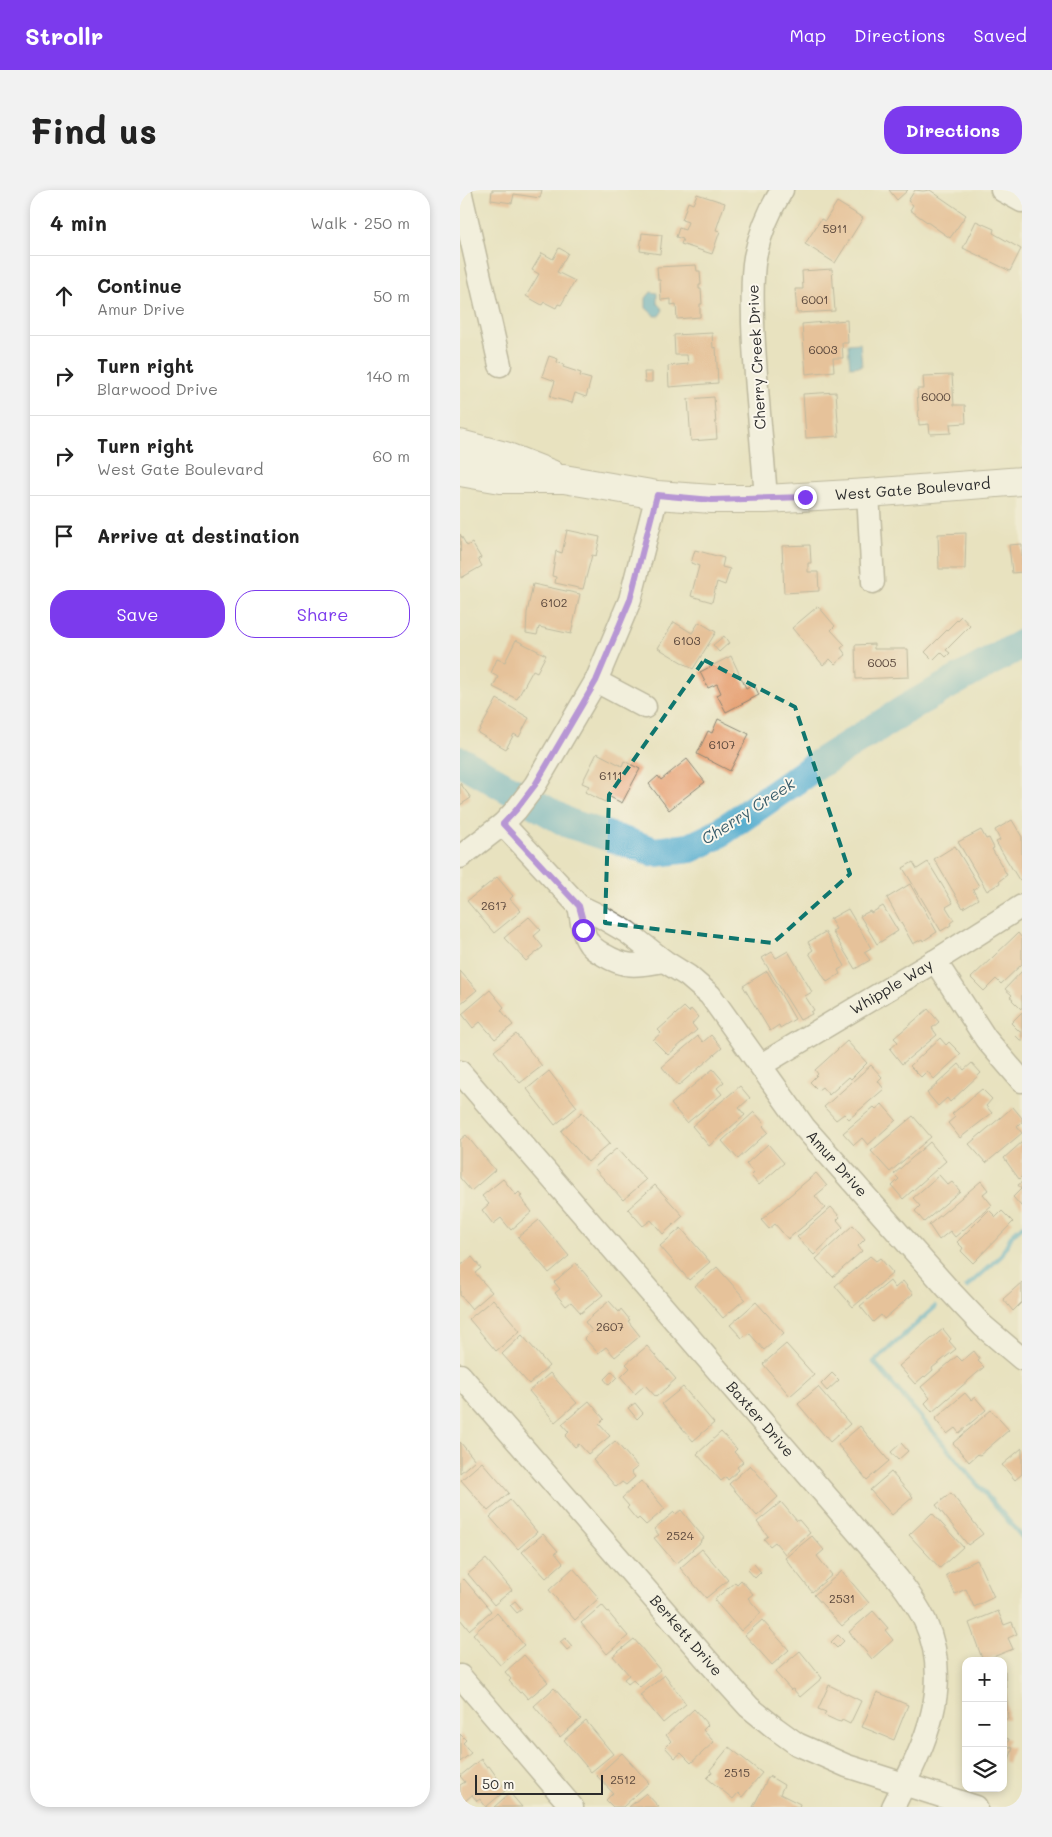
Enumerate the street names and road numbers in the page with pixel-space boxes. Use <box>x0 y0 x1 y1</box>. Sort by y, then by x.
street label: Cherry Creek Drive <box>742 284 770 430</box>
street label: West Gate Boulevard <box>834 472 991 504</box>
street label: Whipple Way <box>846 954 936 1019</box>
street label: Amur Drive <box>802 1126 872 1201</box>
street label: Baxter Drive <box>722 1376 799 1461</box>
street label: Berkett Drive <box>646 1590 727 1680</box>

